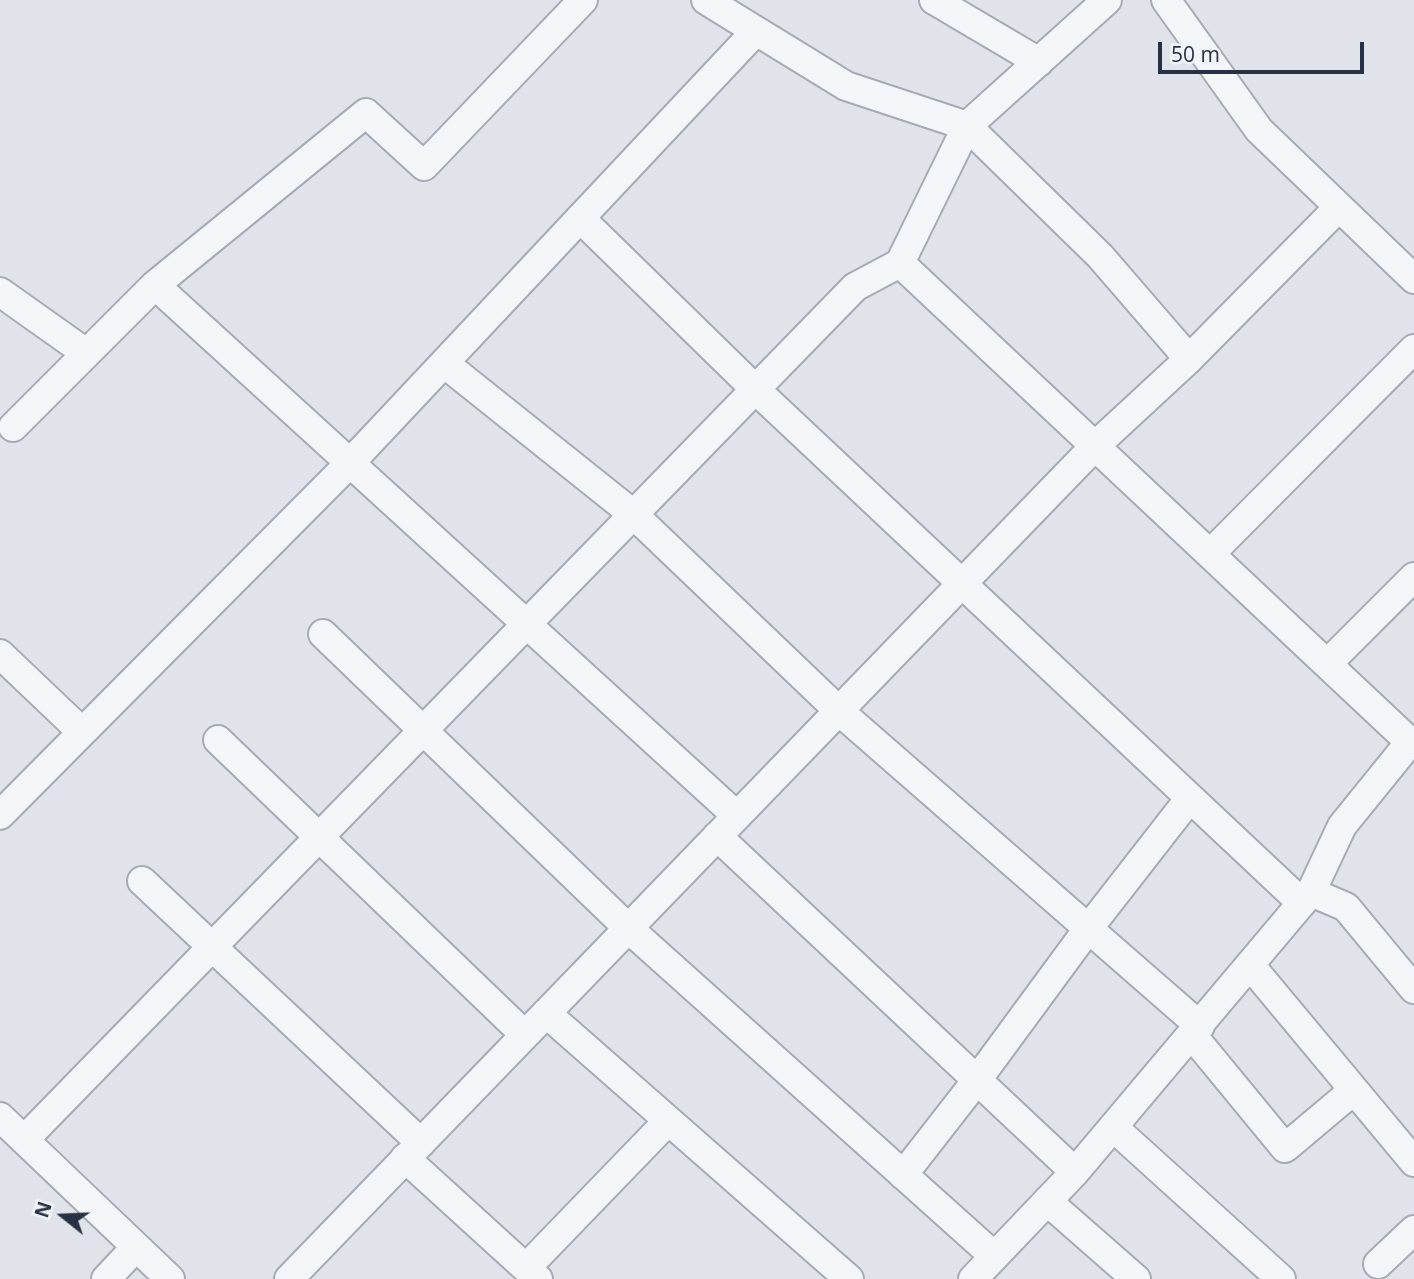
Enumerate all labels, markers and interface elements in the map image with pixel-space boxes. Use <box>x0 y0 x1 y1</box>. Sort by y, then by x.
scale bar <box>1162 28 1368 72</box>
text: 50 m <box>1171 40 1220 68</box>
north arrow <box>28 1181 98 1251</box>
text: N <box>28 1198 58 1221</box>

